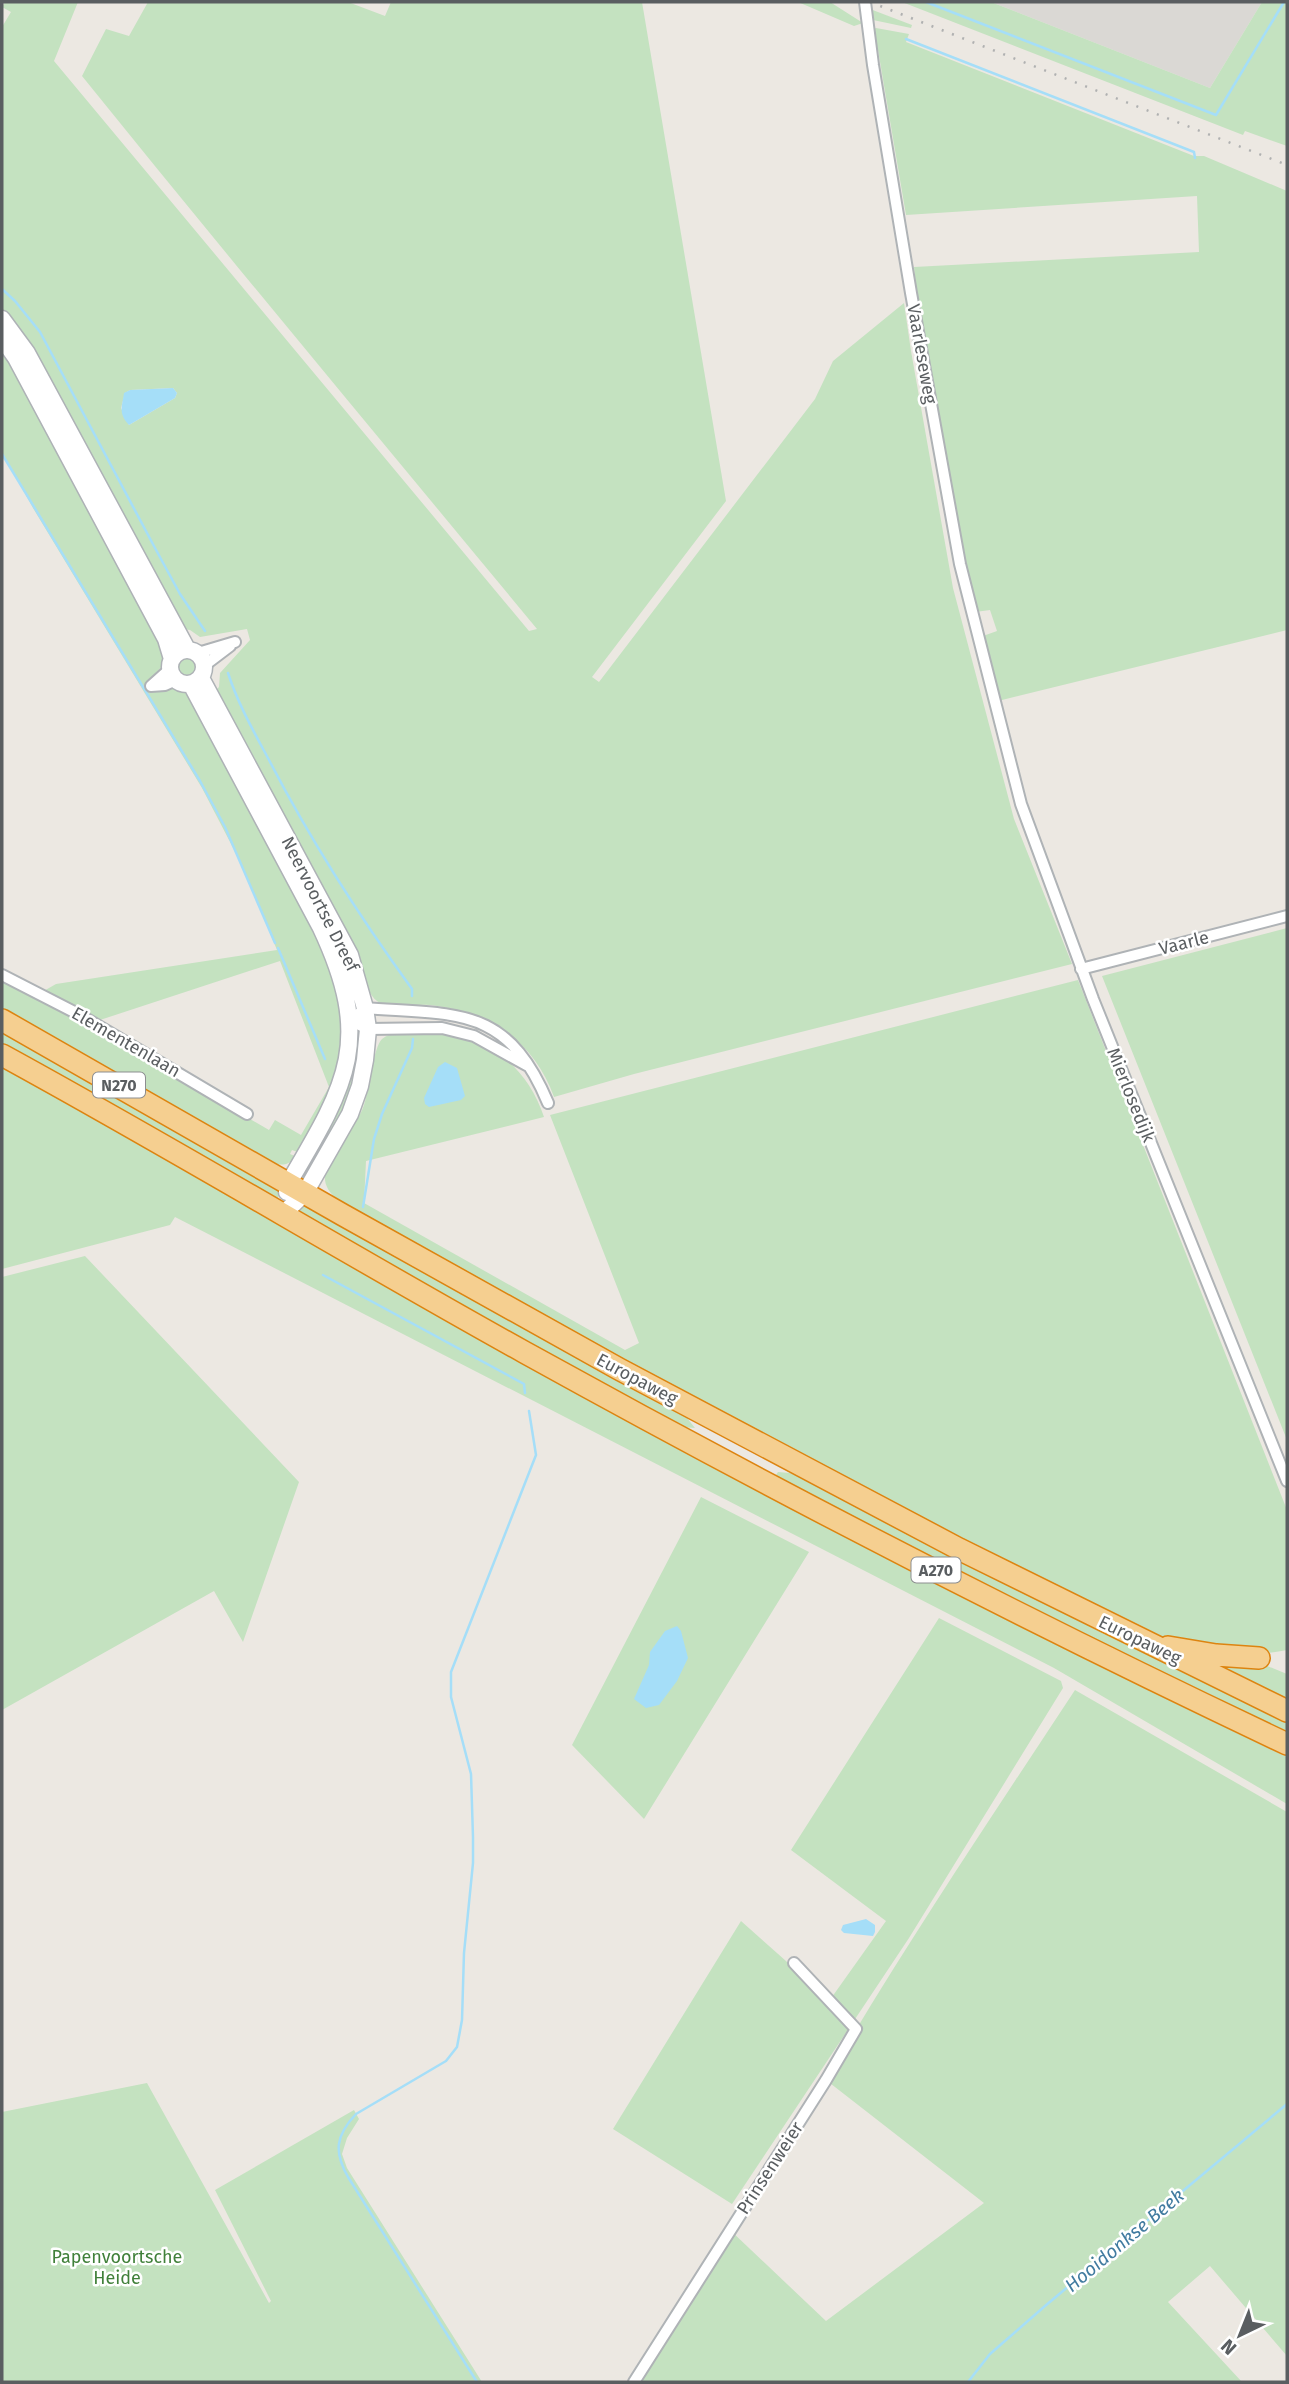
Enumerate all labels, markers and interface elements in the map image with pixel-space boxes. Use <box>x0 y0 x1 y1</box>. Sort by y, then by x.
street label: Vaarleseweg <box>902 302 942 406</box>
street label: Neervoortse Dreef <box>276 833 364 977</box>
street label: Vaarle <box>1157 926 1211 960</box>
street label: Elementenlaan <box>68 1002 184 1082</box>
street label: Mierlosedijk <box>1102 1045 1160 1146</box>
road number: N270 <box>93 1072 145 1098</box>
street label: Europaweg <box>593 1348 682 1410</box>
road number: A270 <box>912 1558 960 1582</box>
street label: Europaweg <box>1095 1611 1185 1670</box>
street label: Prinsenweier <box>732 2118 808 2218</box>
water label: Hooidonkse Beek <box>1060 2184 1189 2297</box>
park label: Papenvoortsche Heide <box>52 2246 182 2289</box>
north arrow <box>1205 2300 1275 2370</box>
text: N <box>1216 2334 1241 2360</box>

